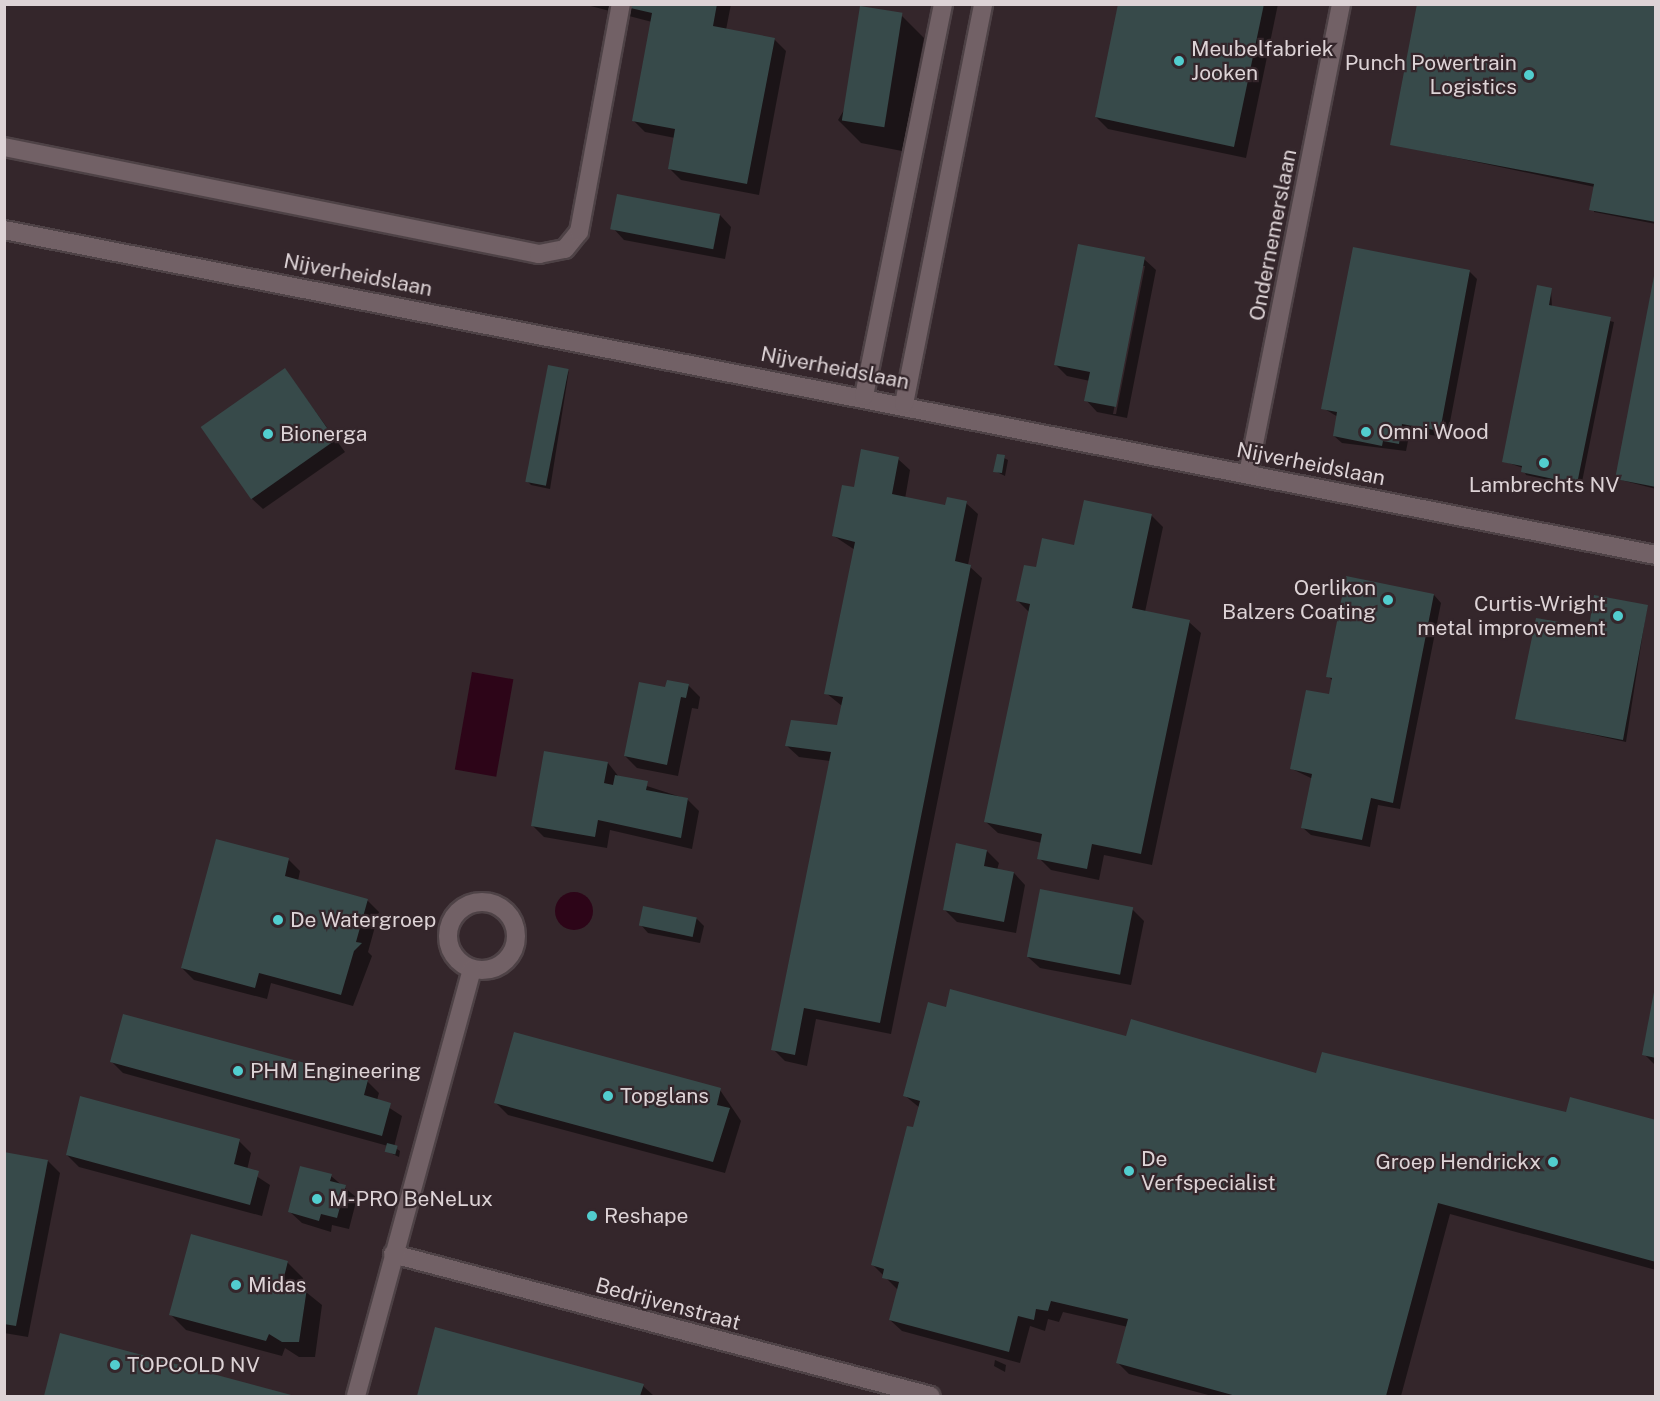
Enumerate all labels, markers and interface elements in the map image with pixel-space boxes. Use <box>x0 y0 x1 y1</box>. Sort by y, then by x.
place label: Meubelfabriek Jooken <box>1191 36 1334 86</box>
place label: Punch Powertrain Logistics <box>1345 50 1517 100</box>
marker: Meubelfabriek Jooken <box>1172 54 1186 68</box>
marker: Punch Powertrain Logistics <box>1522 68 1536 82</box>
street label: Ondernemerslaan <box>1244 147 1302 323</box>
street label: Nijverheidslaan <box>282 248 434 302</box>
street label: Nijverheidslaan <box>759 341 911 395</box>
place label: Omni Wood <box>1378 419 1489 445</box>
place label: Bionerga <box>280 421 367 447</box>
marker: Omni Wood <box>1359 425 1373 439</box>
marker: Bionerga <box>261 427 275 441</box>
street label: Nijverheidslaan <box>1235 437 1387 491</box>
marker: Lambrechts NV <box>1537 456 1551 470</box>
place label: Lambrechts NV <box>1469 472 1619 498</box>
place label: Oerlikon Balzers Coating <box>1222 575 1376 625</box>
place label: Curtis-Wright metal improvement <box>1417 591 1606 641</box>
marker: Oerlikon Balzers Coating <box>1381 593 1395 607</box>
marker: Curtis-Wright metal improvement <box>1611 609 1625 623</box>
place label: De Watergroep <box>290 907 437 933</box>
marker: De Watergroep <box>271 913 285 927</box>
place label: PHM Engineering <box>250 1058 421 1084</box>
marker: PHM Engineering <box>231 1064 245 1078</box>
place label: Topglans <box>620 1083 709 1109</box>
marker: Topglans <box>601 1089 615 1103</box>
place label: De Verfspecialist <box>1141 1146 1276 1196</box>
place label: Groep Hendrickx <box>1375 1149 1541 1175</box>
marker: Groep Hendrickx <box>1546 1155 1560 1169</box>
marker: De Verfspecialist <box>1122 1164 1136 1178</box>
place label: M-PRO BeNeLux <box>329 1186 493 1212</box>
marker: M-PRO BeNeLux <box>310 1192 324 1206</box>
place label: Reshape <box>604 1203 688 1229</box>
marker: Reshape <box>585 1209 599 1223</box>
place label: Midas <box>248 1272 306 1298</box>
street label: Bedrijvenstraat <box>593 1273 743 1335</box>
marker: Midas <box>229 1278 243 1292</box>
place label: TOPCOLD NV <box>127 1352 260 1378</box>
marker: TOPCOLD NV <box>108 1358 122 1372</box>

